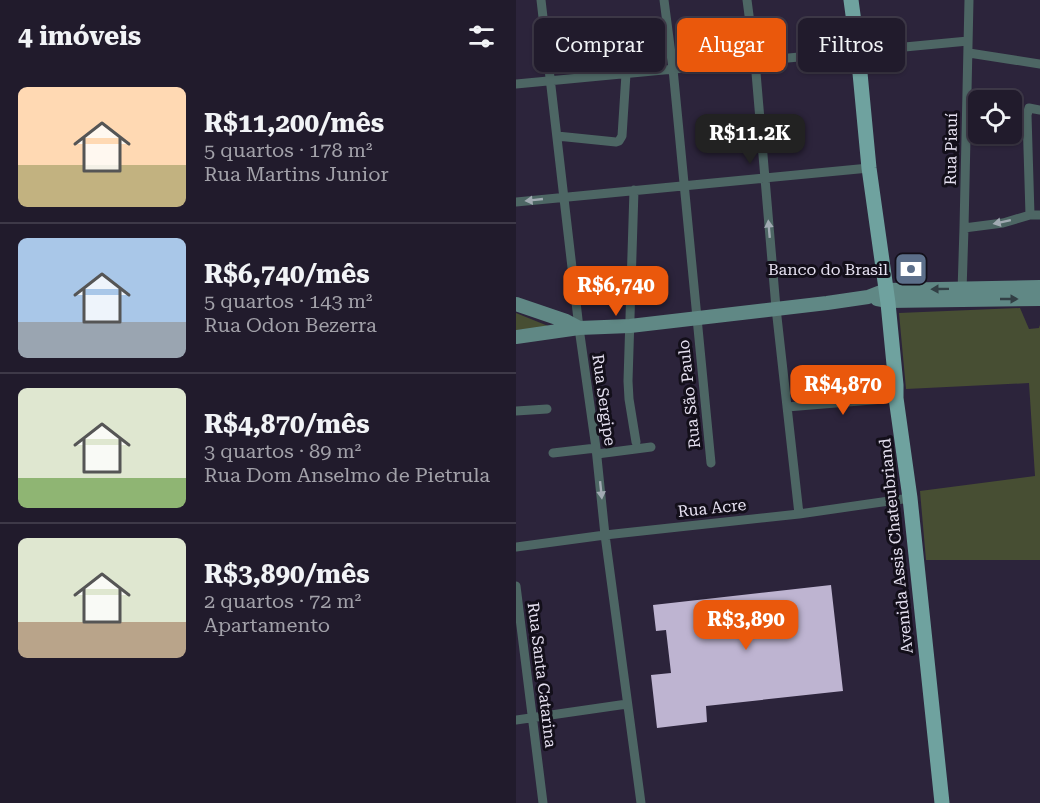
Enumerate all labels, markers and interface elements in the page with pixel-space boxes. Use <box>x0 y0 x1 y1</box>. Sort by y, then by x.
chip: Comprar <box>534 18 665 72</box>
chip: Alugar <box>677 18 786 72</box>
chip: Filtros <box>798 18 905 72</box>
icon: filters <box>465 20 498 53</box>
text: 4 imóveis <box>18 21 141 51</box>
map controls <box>968 90 1022 144</box>
button: locate <box>968 90 1022 144</box>
text: R$11,200/mês <box>204 108 384 138</box>
icon: home <box>66 111 138 183</box>
street label: Rua Piauí <box>941 113 961 185</box>
pin: R$11.2K <box>695 114 805 165</box>
text: R$11.2K <box>709 121 791 145</box>
text: 5 quartos · 178 m² <box>204 138 372 162</box>
text: Rua Martins Junior <box>204 162 389 186</box>
one-way arrow <box>524 195 543 205</box>
one-way arrow <box>993 218 1012 227</box>
one-way arrow <box>764 219 774 238</box>
bank icon: Banco do Brasil <box>893 251 929 287</box>
text: R$6,740/mês <box>204 259 370 289</box>
place label: Banco do Brasil <box>768 260 888 279</box>
icon: home <box>66 262 138 334</box>
pin: R$6,740 <box>561 266 671 317</box>
text: R$6,740 <box>577 273 655 297</box>
one-way arrow <box>930 284 949 293</box>
text: 5 quartos · 143 m² <box>204 289 372 313</box>
one-way arrow <box>1000 294 1019 304</box>
text: Rua Odon Bezerra <box>204 313 377 337</box>
street label: Rua São Paulo <box>674 339 704 449</box>
street label: Rua Sergipe <box>588 353 620 447</box>
pin: R$4,870 <box>788 365 898 416</box>
text: R$4,870 <box>804 372 882 396</box>
text: R$4,870/mês <box>204 409 370 439</box>
icon: home <box>66 412 138 484</box>
street label: Avenida Assis Chateubriand <box>875 437 917 655</box>
text: 3 quartos · 89 m² <box>204 439 361 463</box>
text: Rua Dom Anselmo de Pietrula <box>204 463 490 487</box>
one-way arrow <box>596 481 606 500</box>
street label: Rua Acre <box>677 495 747 521</box>
text: R$3,890/mês <box>204 559 370 589</box>
icon: home <box>66 562 138 634</box>
text: 2 quartos · 72 m² <box>204 589 361 613</box>
pin: R$3,890 <box>691 600 801 651</box>
street label: Rua Santa Catarina <box>524 601 560 749</box>
text: R$3,890 <box>707 607 785 631</box>
text: Apartamento <box>204 613 330 637</box>

